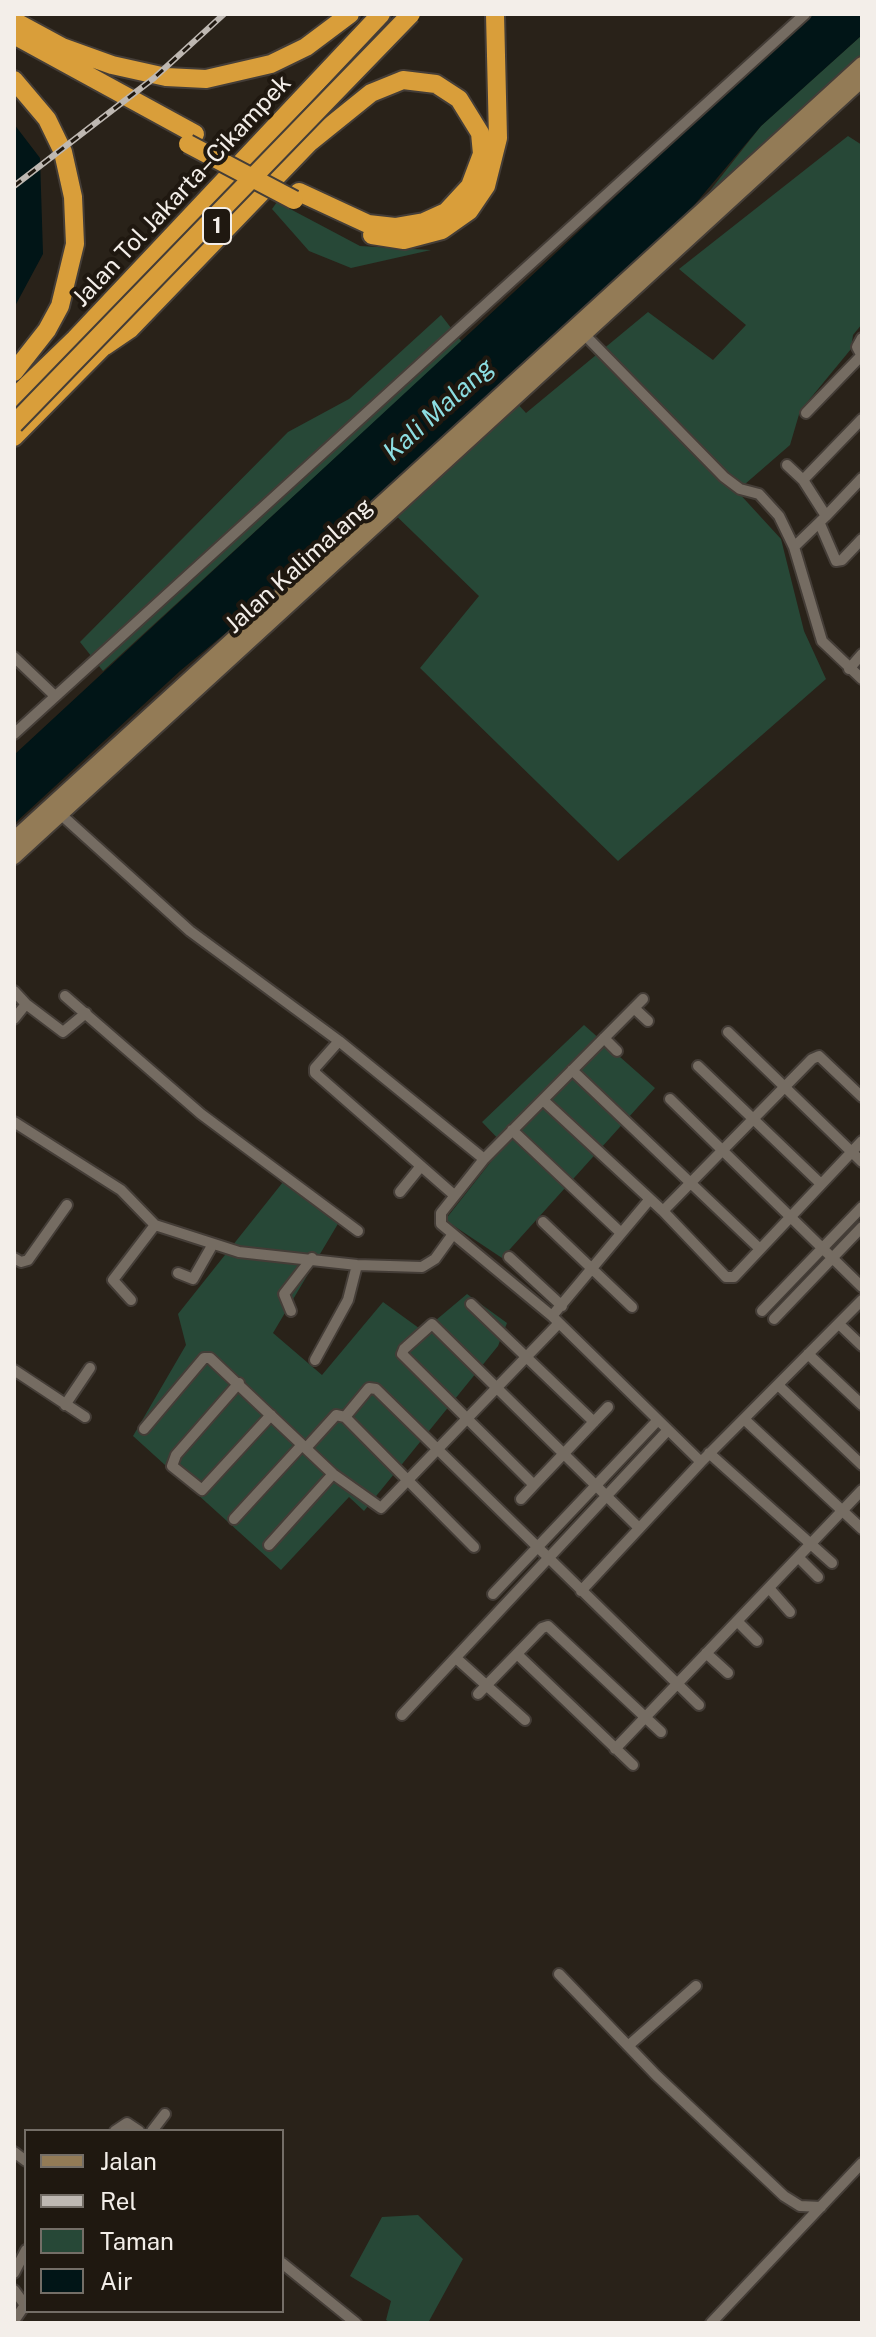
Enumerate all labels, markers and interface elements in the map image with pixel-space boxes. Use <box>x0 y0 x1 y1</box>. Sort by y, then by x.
street label: Jalan Tol Jakarta–Cikampek <box>67 69 297 313</box>
road number: 1 <box>203 208 231 244</box>
water label: Kali Malang <box>377 352 501 468</box>
street label: Jalan Kalimalang <box>219 492 379 640</box>
legend <box>24 2129 284 2313</box>
text: Jalan <box>100 2147 157 2175</box>
text: Rel <box>100 2187 137 2215</box>
text: Taman <box>100 2227 174 2255</box>
text: Air <box>100 2267 133 2295</box>

